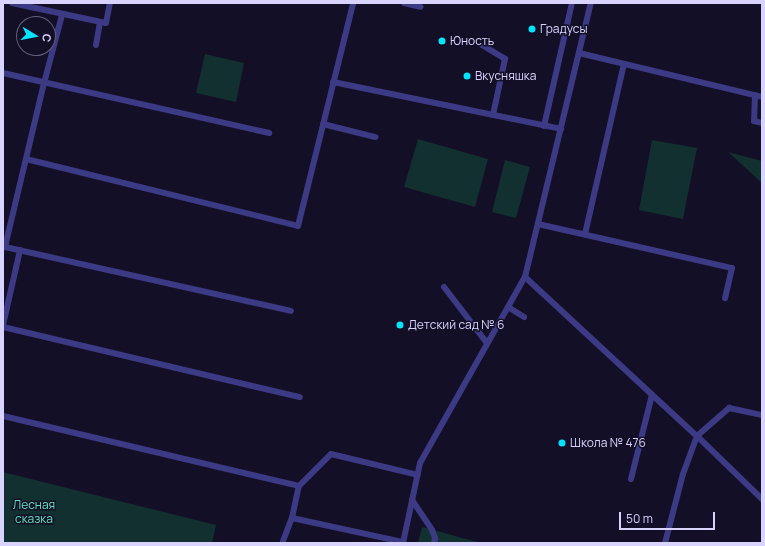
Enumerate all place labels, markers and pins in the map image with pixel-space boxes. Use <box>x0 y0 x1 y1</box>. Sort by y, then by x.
place label: Градусы <box>540 22 587 36</box>
marker: Градусы <box>527 24 537 34</box>
place label: Юность <box>450 34 494 48</box>
marker: Юность <box>437 36 447 46</box>
place label: Вкусняшка <box>475 69 536 83</box>
marker: Вкусняшка <box>462 71 472 81</box>
place label: Детский сад № 6 <box>408 318 504 332</box>
marker: Детский сад № 6 <box>395 320 405 330</box>
place label: Школа № 476 <box>570 436 646 450</box>
marker: Школа № 476 <box>557 438 567 448</box>

